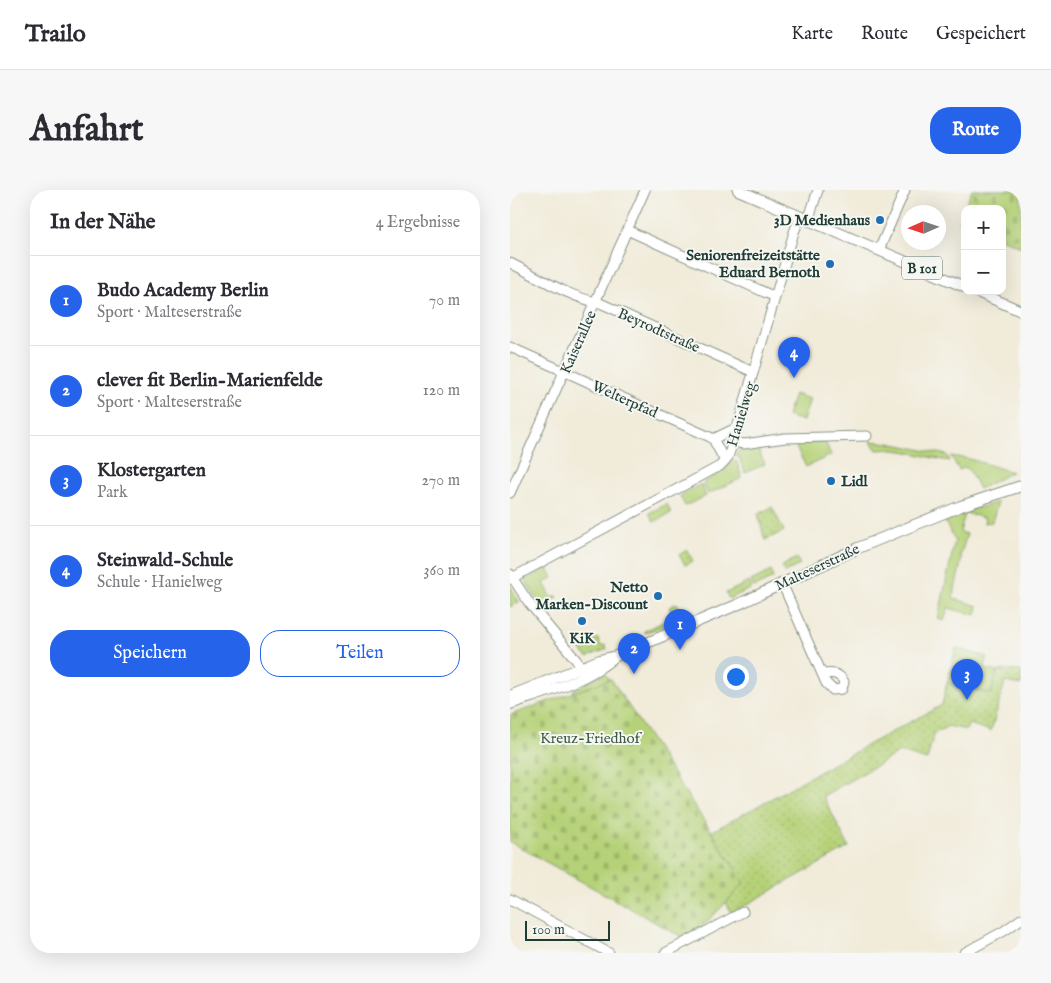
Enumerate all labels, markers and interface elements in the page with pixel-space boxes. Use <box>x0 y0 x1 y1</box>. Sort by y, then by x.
text: Trailo <box>25 19 86 50</box>
text: Karte <box>791 23 833 46</box>
text: Route <box>861 23 908 46</box>
text: Gespeichert <box>936 23 1026 46</box>
button: Route <box>930 107 1021 154</box>
text: Anfahrt <box>30 108 144 153</box>
north arrow <box>901 205 946 250</box>
map controls <box>961 205 1006 295</box>
button: + <box>961 205 1006 250</box>
text: In der Nähe <box>50 209 156 236</box>
place label: 3D Medienhaus <box>774 211 871 230</box>
text: 4 Ergebnisse <box>376 213 460 233</box>
marker: 3D Medienhaus <box>874 214 886 226</box>
place label: Seniorenfreizeitstätte Eduard Bernoth <box>686 246 821 282</box>
button: − <box>961 250 1006 295</box>
road number: B 101 <box>902 256 942 280</box>
marker: Seniorenfreizeitstätte Eduard Bernoth <box>824 258 836 270</box>
text: Budo Academy Berlin <box>97 279 269 303</box>
text: 1 <box>63 291 69 311</box>
text: 70 m <box>429 291 460 311</box>
text: Sport · Malteserstraße <box>97 303 242 323</box>
street label: Beyrodtstraße <box>615 304 703 357</box>
street label: Kaiserallee <box>556 307 601 377</box>
pin: 4 <box>778 337 810 378</box>
text: clever fit Berlin-Marienfelde <box>97 369 323 393</box>
street label: Welterpfad <box>589 377 662 423</box>
street label: Hanielweg <box>723 379 761 449</box>
text: 2 <box>62 381 70 401</box>
text: 120 m <box>423 381 460 401</box>
text: Sport · Malteserstraße <box>97 393 242 413</box>
text: Klostergarten <box>97 459 206 483</box>
text: 3 <box>63 471 69 491</box>
text: 270 m <box>421 471 460 491</box>
place label: Lidl <box>841 472 869 491</box>
marker: Lidl <box>825 475 837 487</box>
text: Park <box>97 483 127 503</box>
street label: Malteserstraße <box>772 539 863 595</box>
text: Steinwald-Schule <box>97 549 233 573</box>
text: 4 <box>62 561 70 581</box>
text: 360 m <box>424 561 460 581</box>
text: Schule · Hanielweg <box>97 573 222 593</box>
place label: Netto Marken-Discount <box>536 578 649 614</box>
marker: Netto Marken-Discount <box>652 590 664 602</box>
pin: 1 <box>664 609 696 650</box>
marker: KiK <box>576 615 588 627</box>
place label: KiK <box>569 629 596 648</box>
button: Speichern <box>50 630 250 677</box>
button: Teilen <box>260 630 460 677</box>
pin: 2 <box>618 633 650 674</box>
pin: 3 <box>951 659 983 700</box>
your location <box>723 664 749 690</box>
park label: Kreuz-Friedhof <box>540 729 643 748</box>
scale bar <box>525 918 610 941</box>
text: 100 m <box>532 921 565 939</box>

